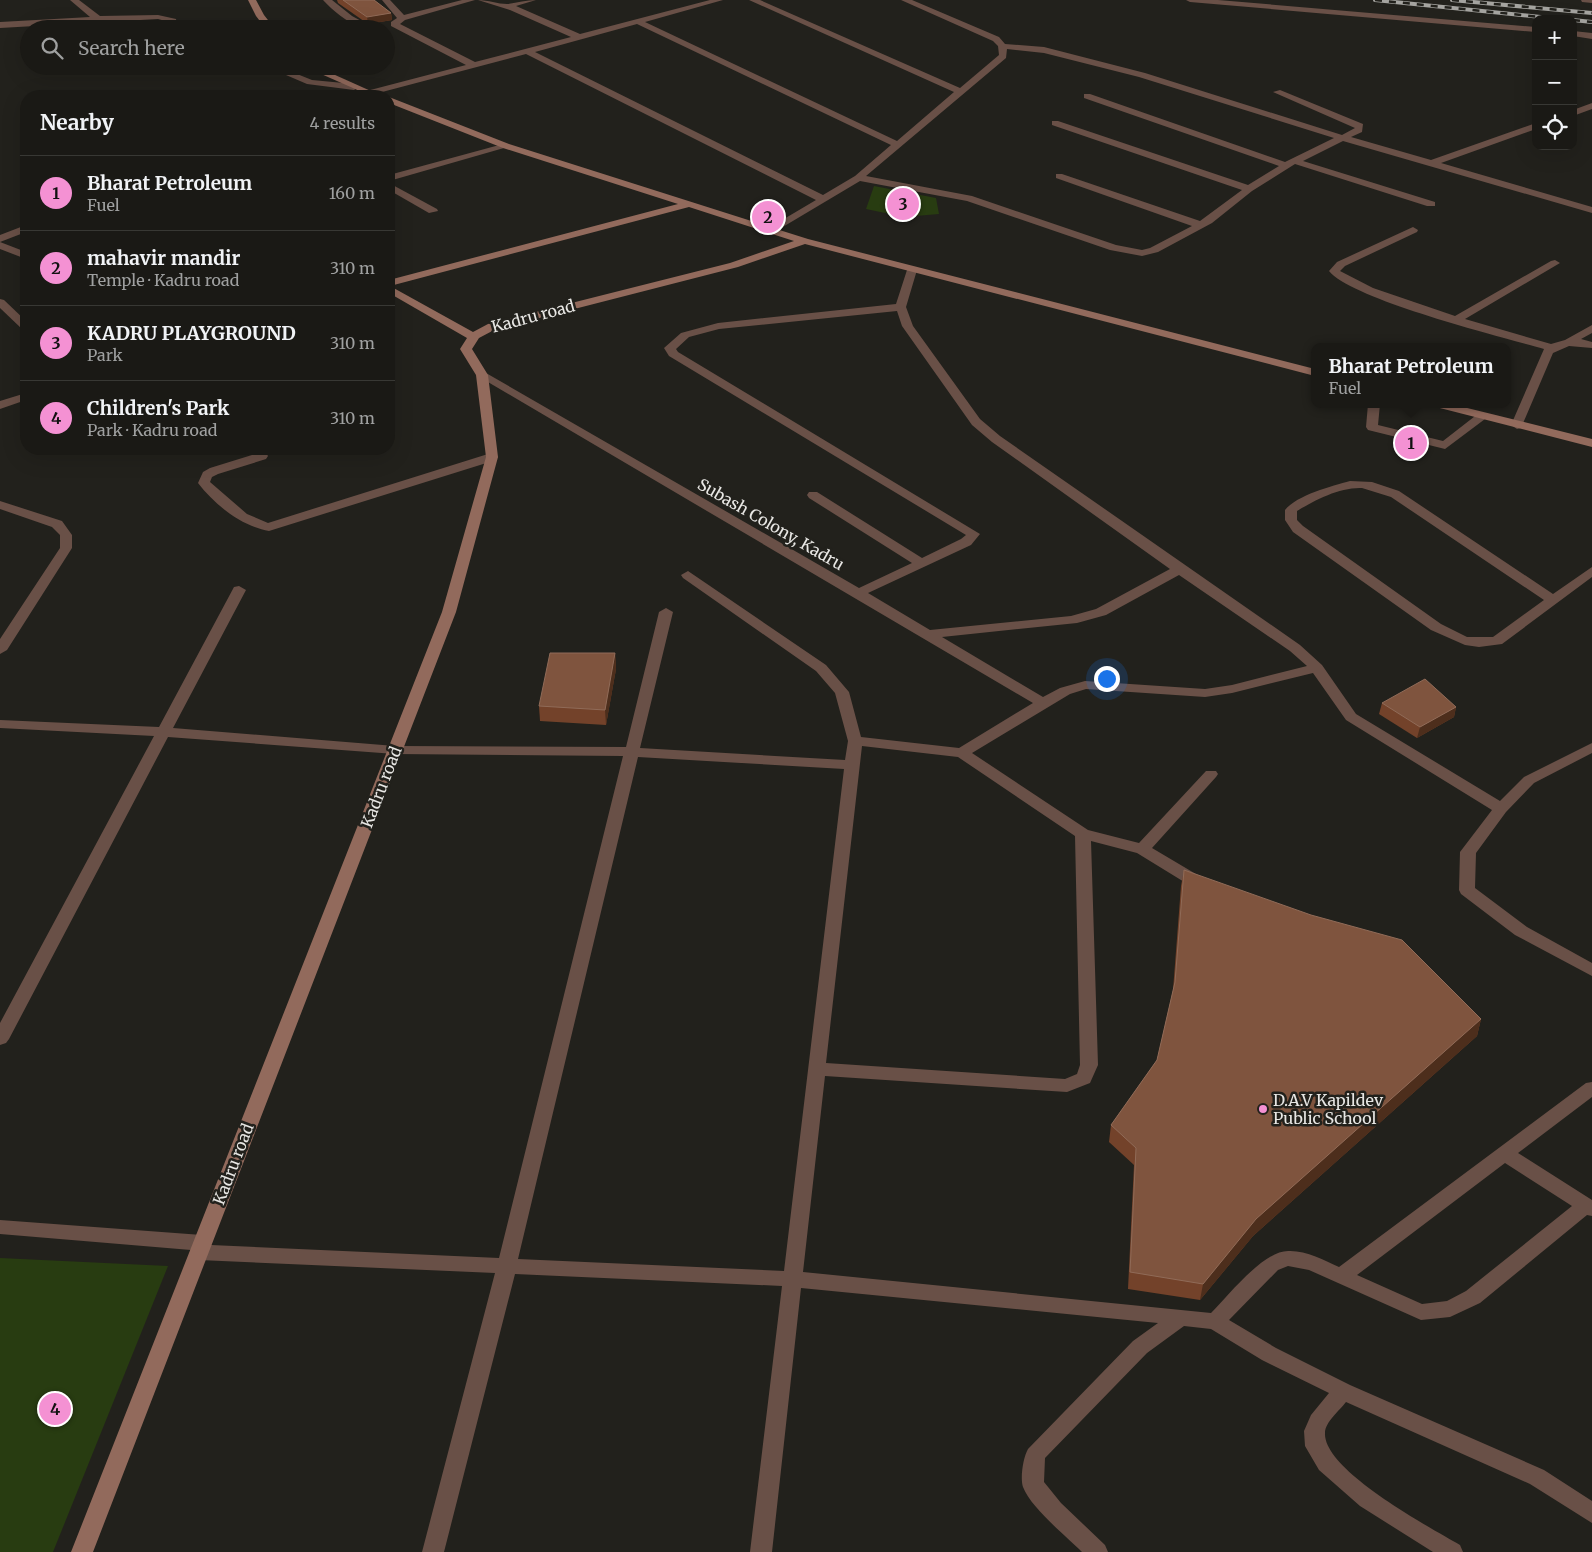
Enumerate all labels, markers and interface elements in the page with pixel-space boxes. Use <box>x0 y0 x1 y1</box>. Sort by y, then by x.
map controls <box>1532 15 1577 150</box>
button: + <box>1532 15 1577 60</box>
search box <box>20 20 395 75</box>
icon: search <box>38 34 66 62</box>
text: Search here <box>78 36 185 60</box>
button: − <box>1532 60 1577 105</box>
button: locate <box>1532 105 1577 150</box>
text: Nearby <box>40 109 114 136</box>
text: 4 results <box>309 113 375 133</box>
text: Bharat Petroleum <box>87 171 252 195</box>
text: 1 <box>52 183 60 203</box>
text: 160 m <box>329 183 375 203</box>
pin: 3 <box>887 185 919 223</box>
text: Fuel <box>87 195 120 215</box>
pin: 2 <box>752 198 784 236</box>
text: mahavir mandir <box>87 246 240 270</box>
text: 2 <box>51 258 61 278</box>
text: 310 m <box>330 258 375 278</box>
text: Temple · Kadru road <box>87 270 239 290</box>
street label: Kadru road <box>489 295 577 337</box>
text: KADRU PLAYGROUND <box>87 321 296 345</box>
text: 3 <box>51 333 61 353</box>
text: 310 m <box>330 333 375 353</box>
popup <box>1311 343 1511 408</box>
text: Park <box>87 345 123 365</box>
text: Bharat Petroleum <box>1328 354 1494 378</box>
text: Fuel <box>1328 378 1361 398</box>
text: Children's Park <box>87 396 229 420</box>
text: 4 <box>51 408 61 428</box>
text: 310 m <box>330 408 375 428</box>
text: Park · Kadru road <box>87 420 217 440</box>
pin: 1 <box>1395 424 1427 462</box>
street label: Subash Colony, Kadru <box>694 474 848 574</box>
your location <box>1094 666 1120 692</box>
street label: Kadru road <box>356 743 406 830</box>
place label: D.A.V Kapildev Public School <box>1273 1090 1384 1128</box>
marker: D.A.V Kapildev Public School <box>1257 1103 1269 1115</box>
street label: Kadru road <box>208 1120 258 1207</box>
pin: 4 <box>39 1390 71 1428</box>

